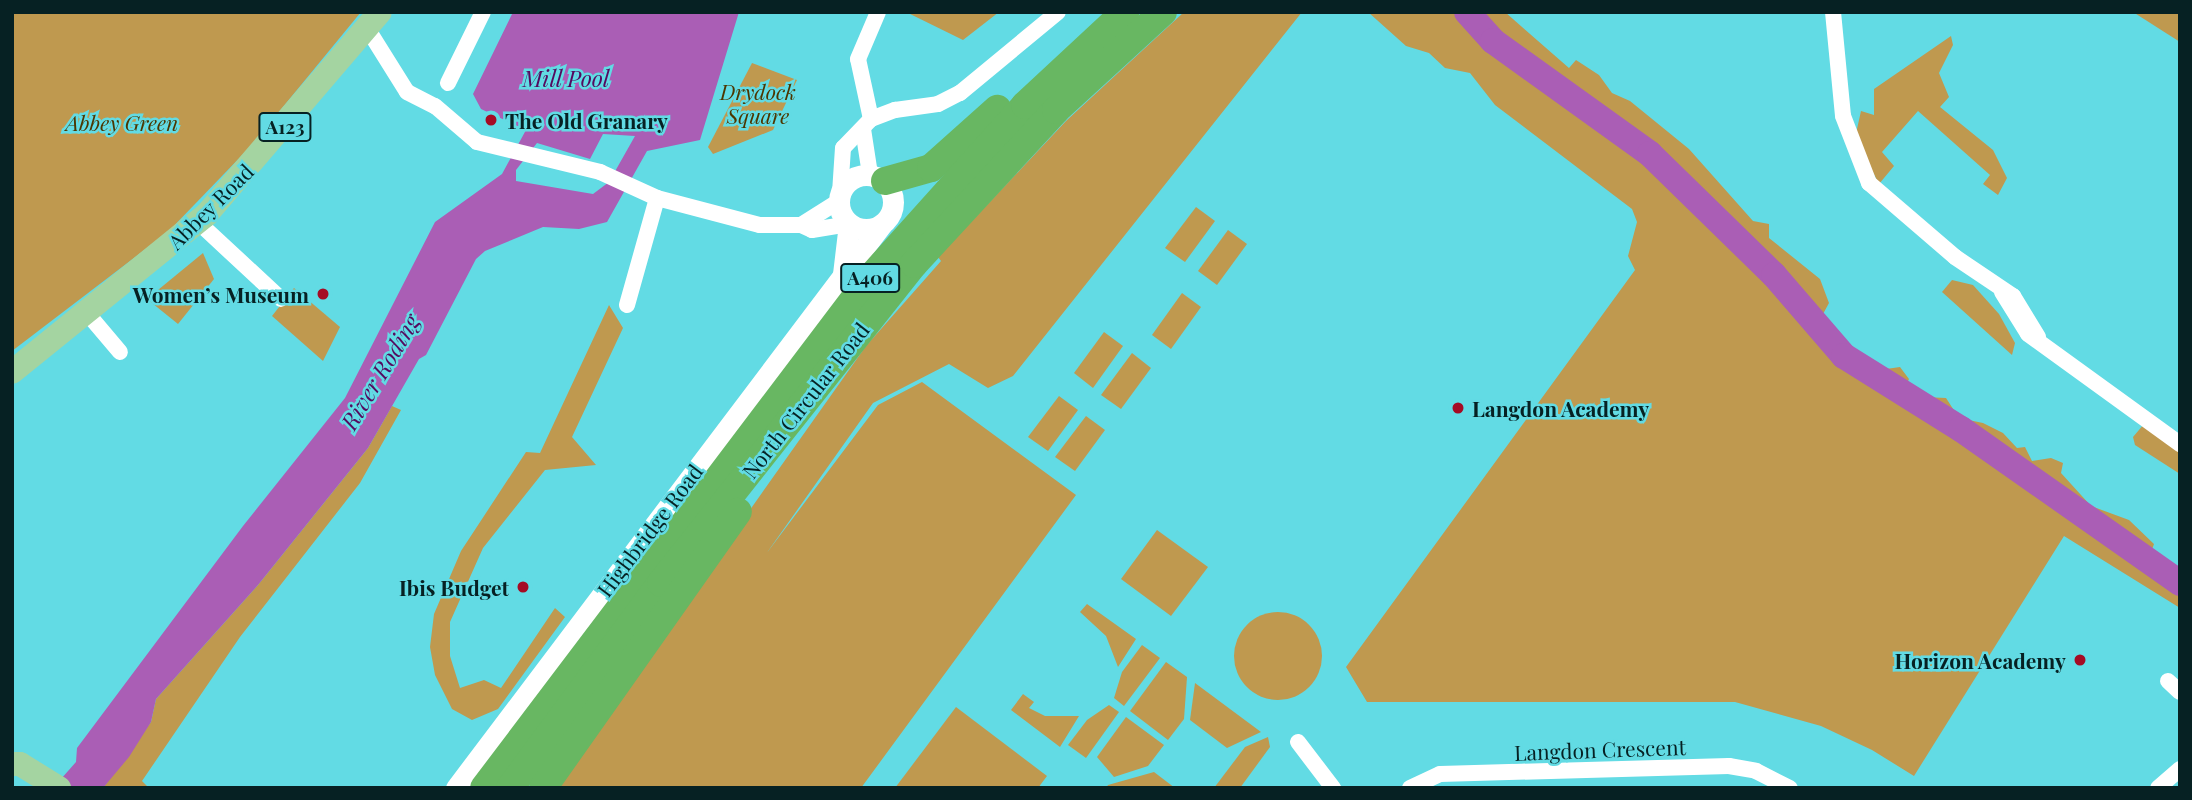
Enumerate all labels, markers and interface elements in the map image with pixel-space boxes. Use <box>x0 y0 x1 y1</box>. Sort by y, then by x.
water label: Mill Pool <box>522 64 610 92</box>
park label: Drydock Square <box>720 78 796 128</box>
place label: The Old Granary <box>505 107 668 133</box>
park label: Abbey Green <box>66 109 178 135</box>
road number: A123 <box>257 111 313 142</box>
marker: The Old Granary <box>483 112 499 128</box>
street label: Abbey Road <box>162 158 258 254</box>
road number: A406 <box>838 262 902 294</box>
place label: Women’s Museum <box>133 281 309 307</box>
marker: Women’s Museum <box>315 286 331 302</box>
water label: River Roding <box>335 309 425 435</box>
street label: North Circular Road <box>736 317 874 483</box>
place label: Langdon Academy <box>1472 395 1650 421</box>
marker: Langdon Academy <box>1450 400 1466 416</box>
street label: Highbridge Road <box>591 459 707 601</box>
place label: Ibis Budget <box>399 574 509 600</box>
marker: Ibis Budget <box>515 579 531 595</box>
place label: Horizon Academy <box>1894 647 2066 673</box>
marker: Horizon Academy <box>2072 652 2088 668</box>
street label: Langdon Crescent <box>1514 733 1686 765</box>

